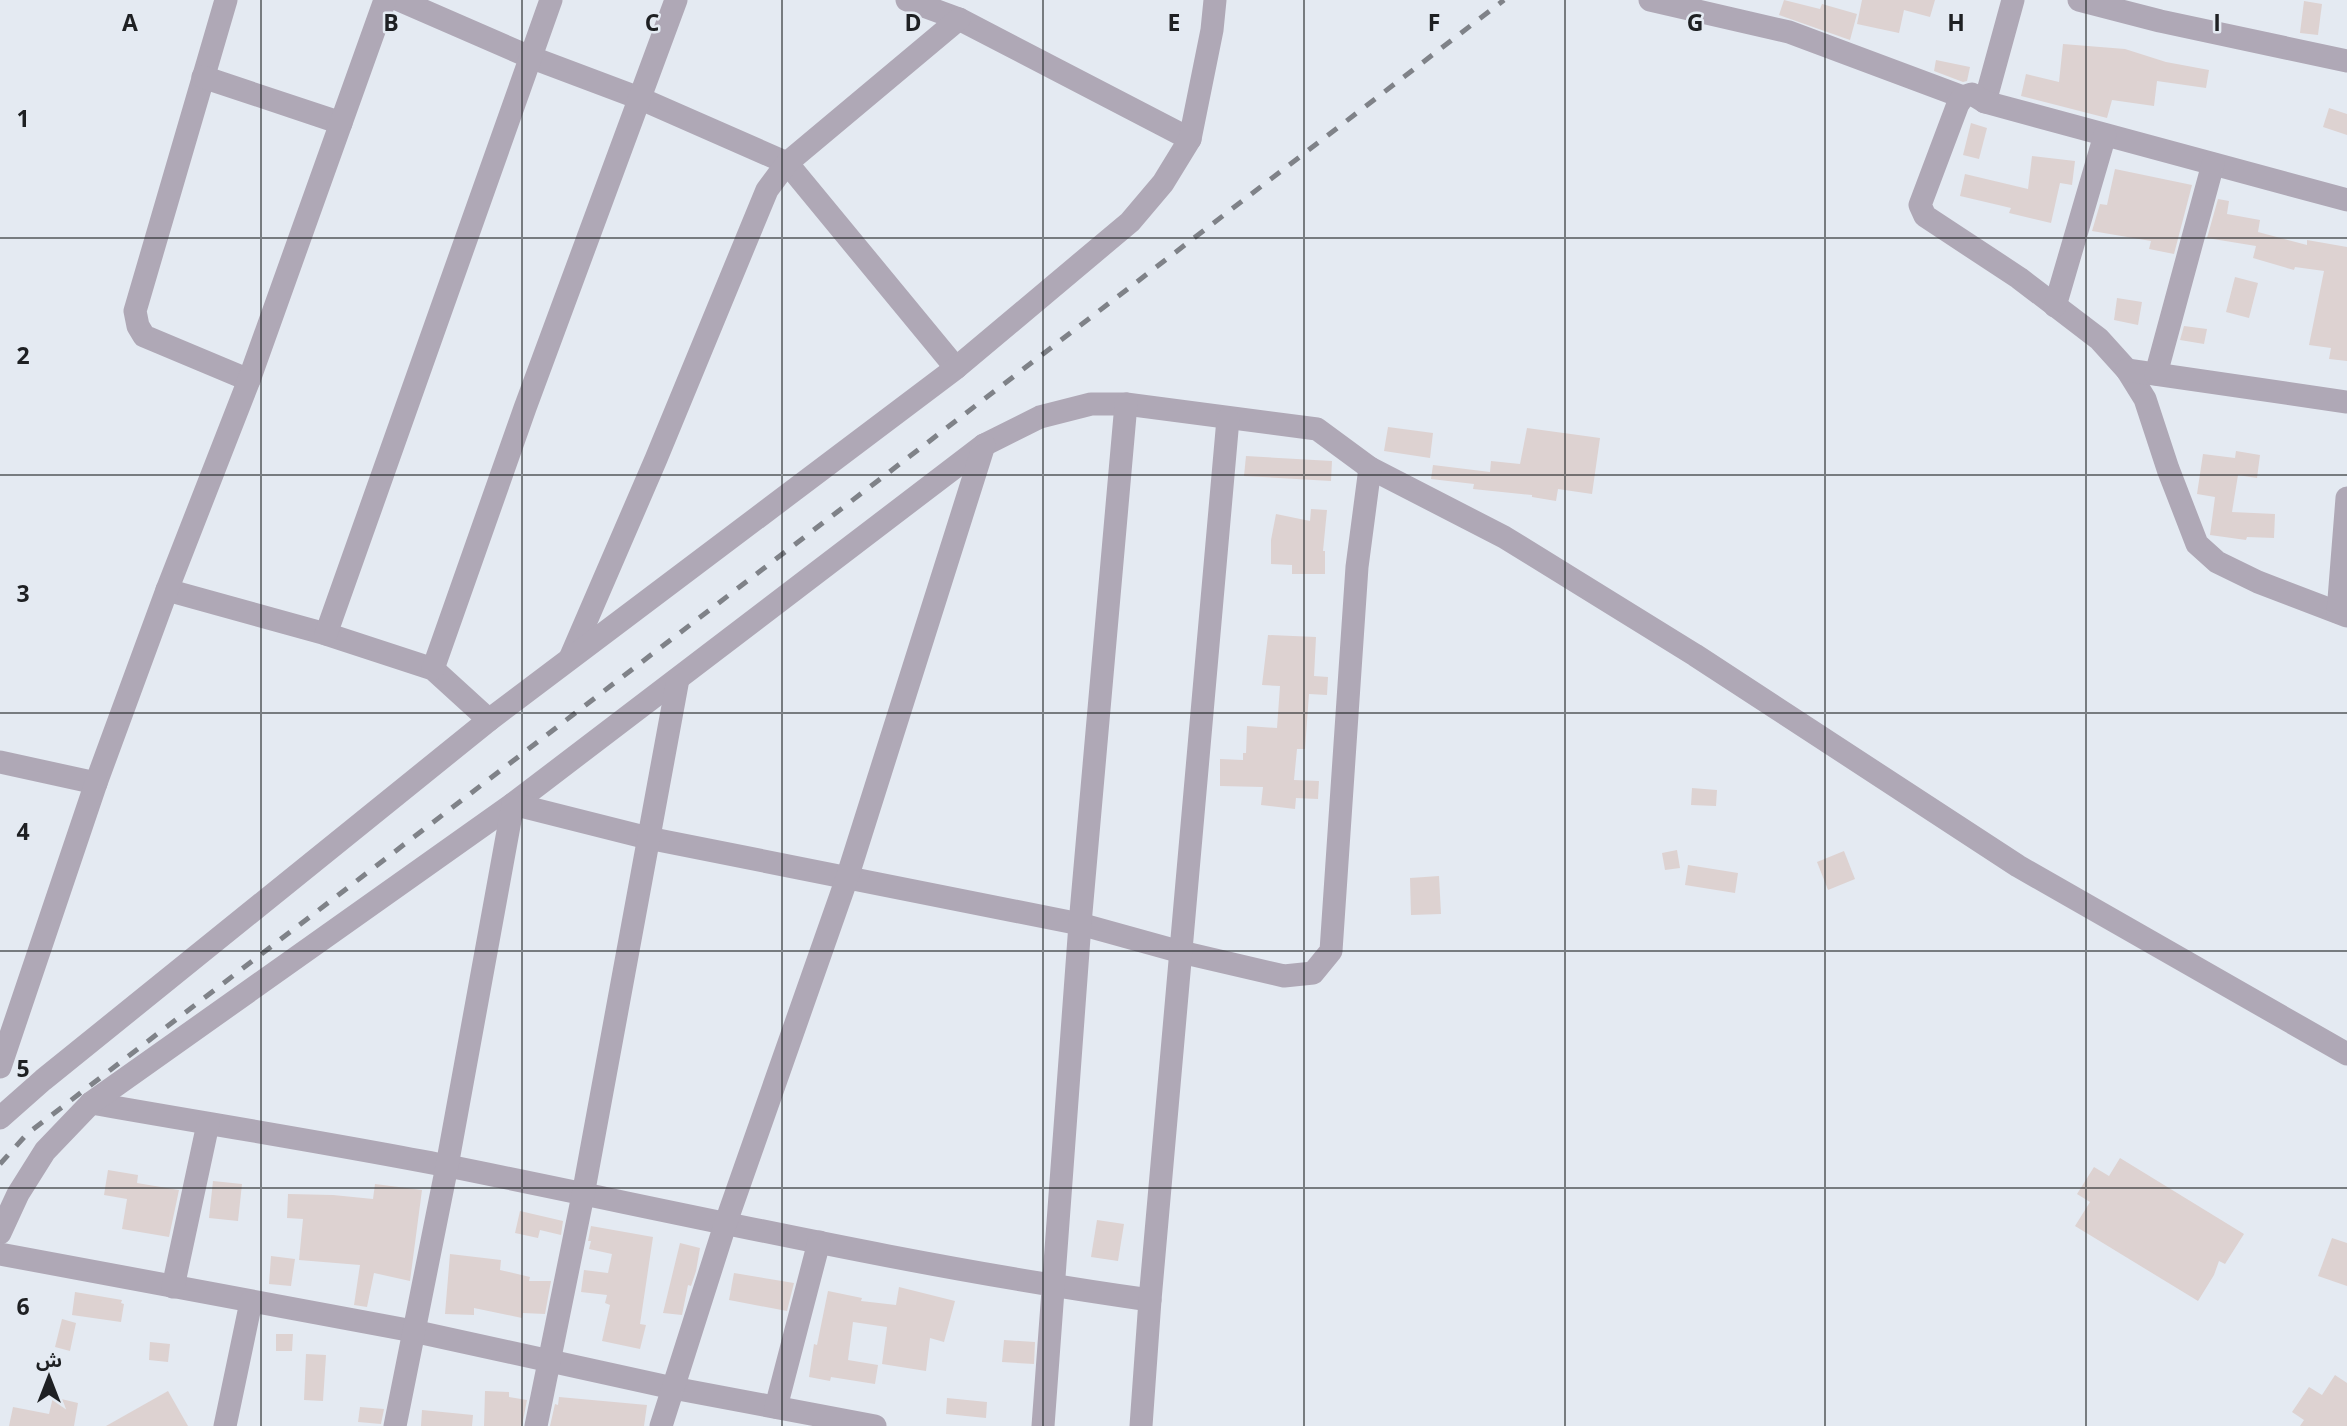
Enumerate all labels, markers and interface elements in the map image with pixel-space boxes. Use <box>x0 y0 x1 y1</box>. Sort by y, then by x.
text: A <box>122 6 138 38</box>
text: B <box>383 6 399 38</box>
text: C <box>645 6 659 38</box>
text: D <box>904 6 922 38</box>
text: E <box>1168 6 1180 38</box>
text: F <box>1428 6 1440 38</box>
text: G <box>1687 6 1703 38</box>
text: H <box>1947 6 1965 38</box>
text: I <box>2213 6 2221 38</box>
text: 1 <box>16 102 30 134</box>
text: 2 <box>16 339 30 371</box>
text: 3 <box>16 577 30 609</box>
text: 4 <box>16 815 30 847</box>
text: 5 <box>16 1052 30 1084</box>
text: 6 <box>16 1290 30 1322</box>
north arrow <box>14 1342 84 1412</box>
text: ش <box>36 1347 62 1373</box>

